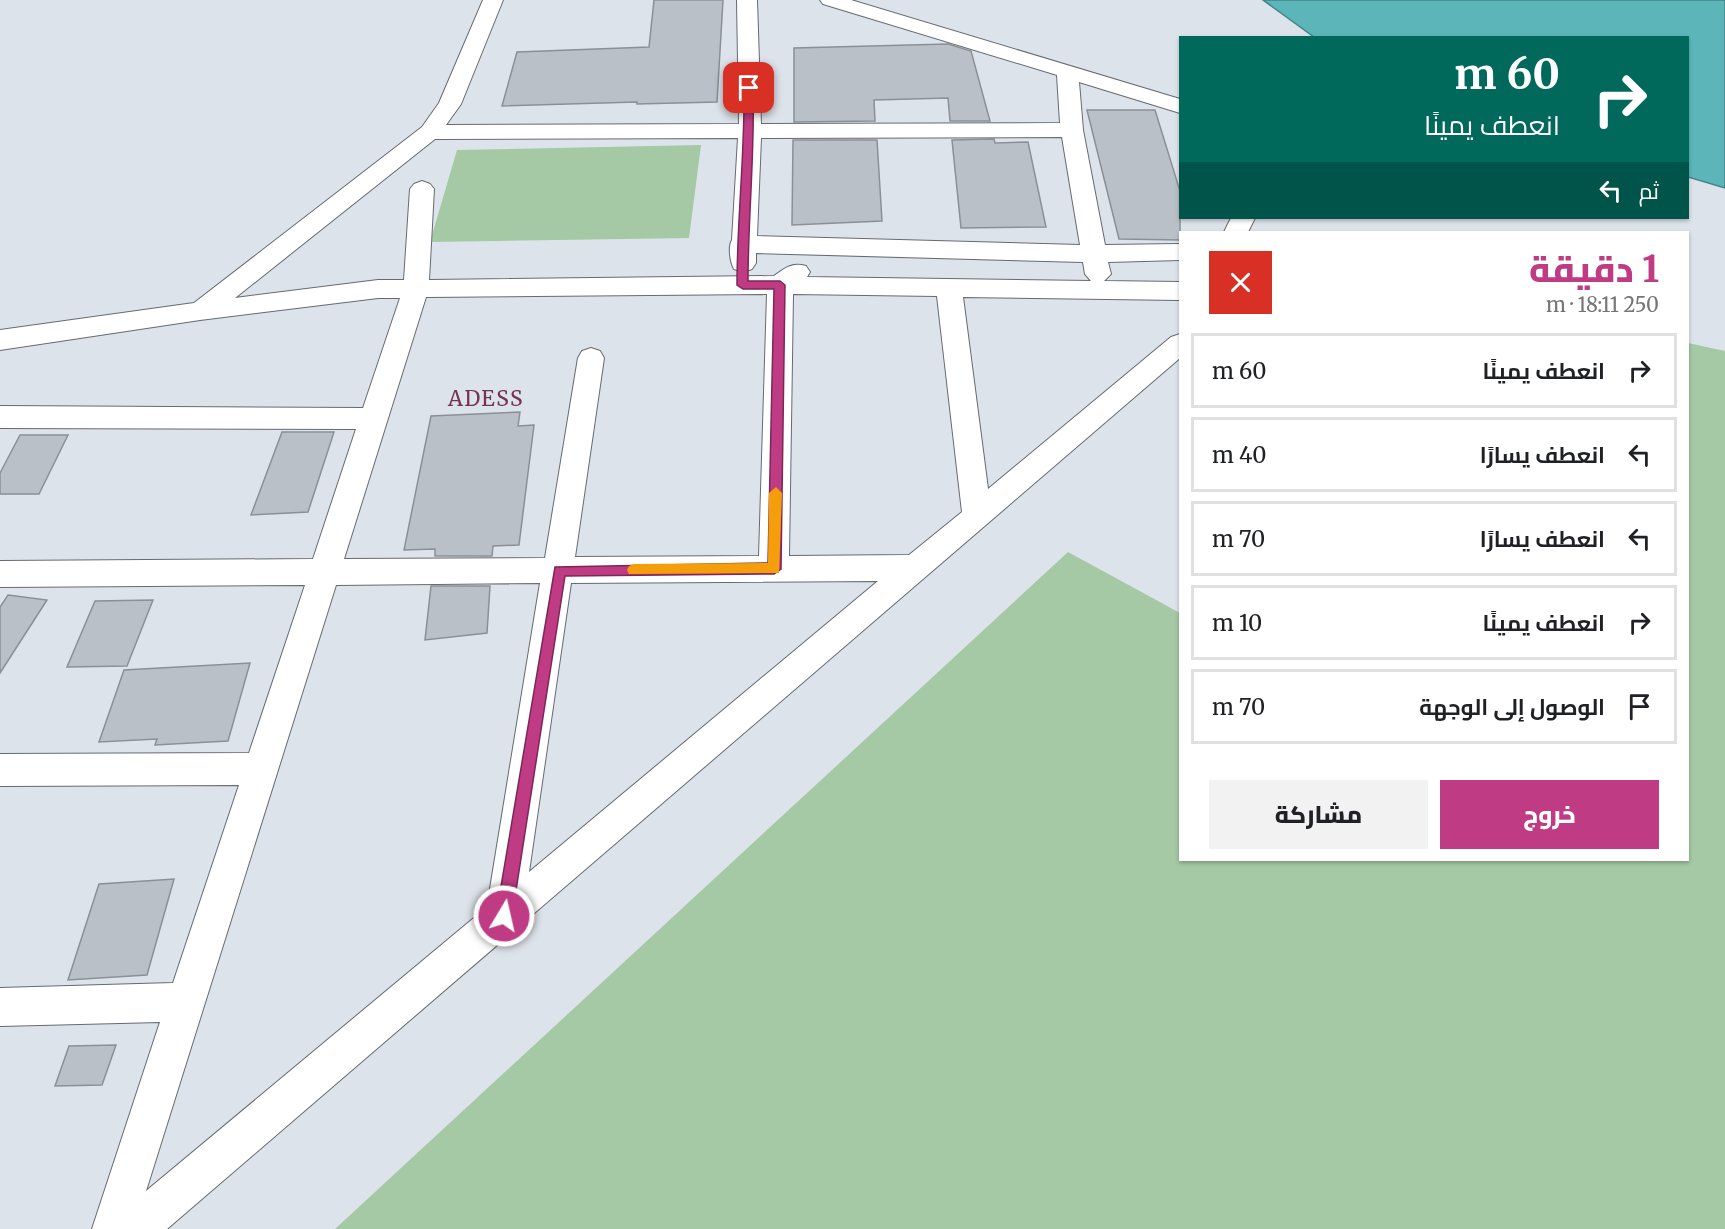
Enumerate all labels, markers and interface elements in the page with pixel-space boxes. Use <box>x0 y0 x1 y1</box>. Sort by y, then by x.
text: 60 m <box>1454 48 1560 100</box>
icon: right <box>1581 60 1659 138</box>
pin <box>723 62 774 113</box>
icon: arrive <box>732 71 765 104</box>
text: انعطف يمينًا <box>1424 108 1560 142</box>
icon: left <box>1594 174 1627 207</box>
text: ثم <box>1639 177 1659 205</box>
text: 1 دقيقة <box>1529 247 1659 292</box>
button: close <box>1209 251 1272 314</box>
text: 250 m · 18:11 <box>1546 292 1659 317</box>
icon: right <box>1623 354 1656 387</box>
text: 60 m <box>1212 357 1267 385</box>
text: انعطف يمينًا <box>1483 357 1605 385</box>
district label: ADESS <box>447 385 524 412</box>
icon: left <box>1623 438 1656 471</box>
text: 40 m <box>1212 441 1267 469</box>
text: انعطف يسارًا <box>1480 441 1605 469</box>
icon: left <box>1623 522 1656 555</box>
text: 70 m <box>1212 525 1265 553</box>
text: انعطف يسارًا <box>1480 525 1605 553</box>
icon: right <box>1623 606 1656 639</box>
text: 10 m <box>1212 609 1262 637</box>
text: انعطف يمينًا <box>1483 609 1605 637</box>
icon: arrive <box>1623 690 1656 723</box>
text: 70 m <box>1212 693 1265 721</box>
text: الوصول إلى الوجهة <box>1419 693 1605 721</box>
button: مشاركة <box>1209 780 1428 849</box>
button: خروج <box>1440 780 1659 849</box>
position arrow <box>472 884 536 948</box>

